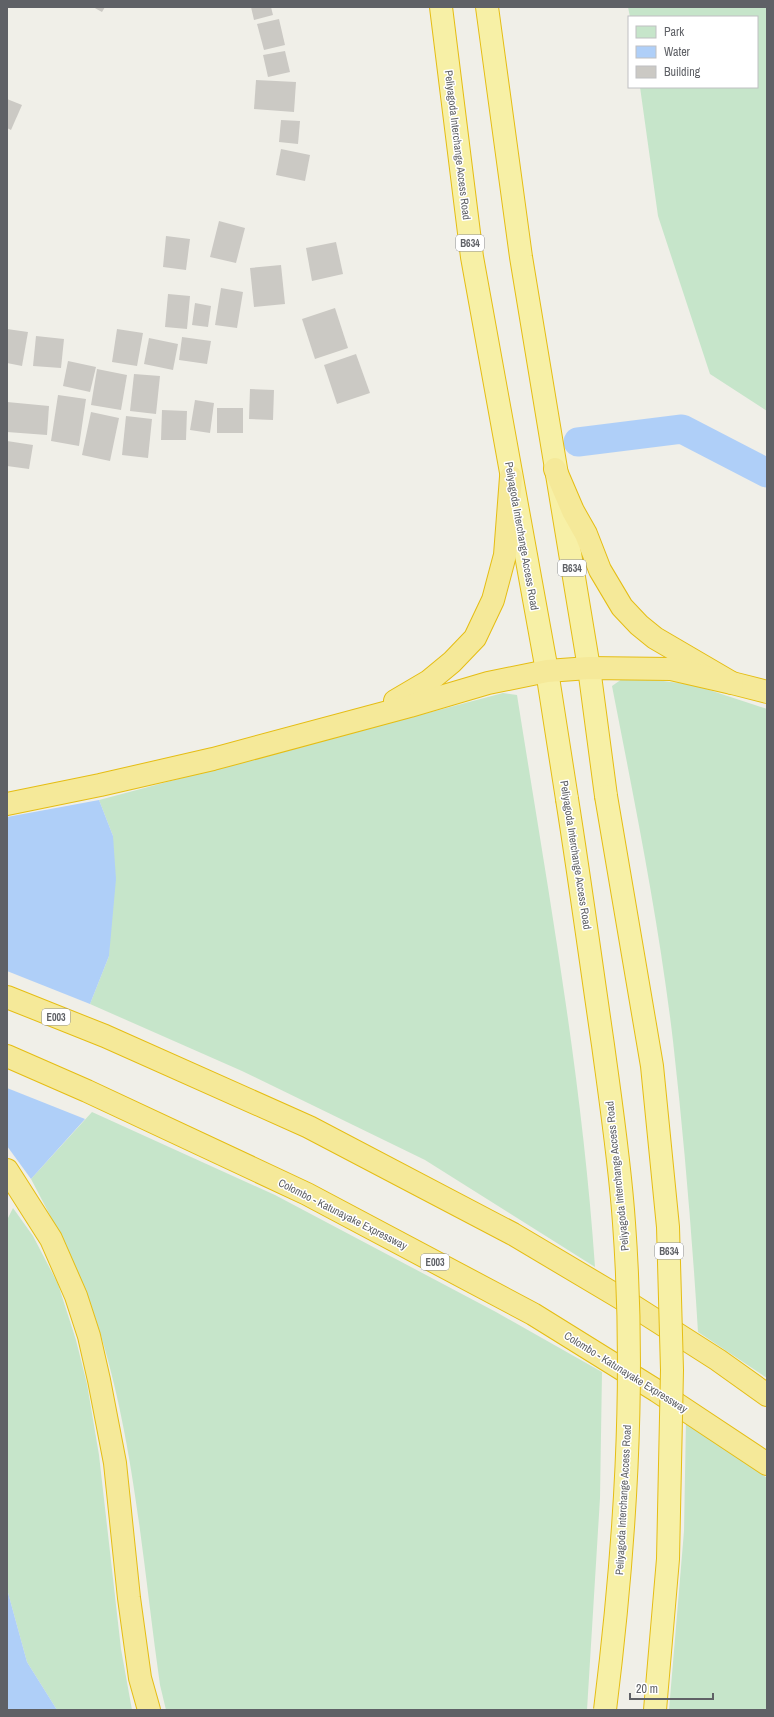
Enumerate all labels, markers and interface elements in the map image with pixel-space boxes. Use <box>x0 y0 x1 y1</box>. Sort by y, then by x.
legend <box>628 16 758 88</box>
text: Park <box>664 24 684 40</box>
text: Water <box>664 44 691 60</box>
text: Building <box>664 64 701 80</box>
street label: Peliyagoda Interchange Access Road <box>442 69 474 221</box>
road number: B634 <box>456 235 484 251</box>
street label: Peliyagoda Interchange Access Road <box>502 461 542 611</box>
road number: B634 <box>558 560 586 576</box>
street label: Peliyagoda Interchange Access Road <box>557 780 595 930</box>
road number: E003 <box>42 1009 70 1025</box>
street label: Peliyagoda Interchange Access Road <box>602 1100 632 1252</box>
street label: Colombo - Katunayake Expressway <box>276 1175 410 1253</box>
road number: B634 <box>655 1243 683 1259</box>
road number: E003 <box>421 1254 449 1270</box>
street label: Colombo - Katunayake Expressway <box>562 1328 691 1416</box>
street label: Peliyagoda Interchange Access Road <box>612 1425 634 1575</box>
scale bar <box>630 1675 713 1701</box>
text: 20 m <box>636 1681 658 1697</box>

